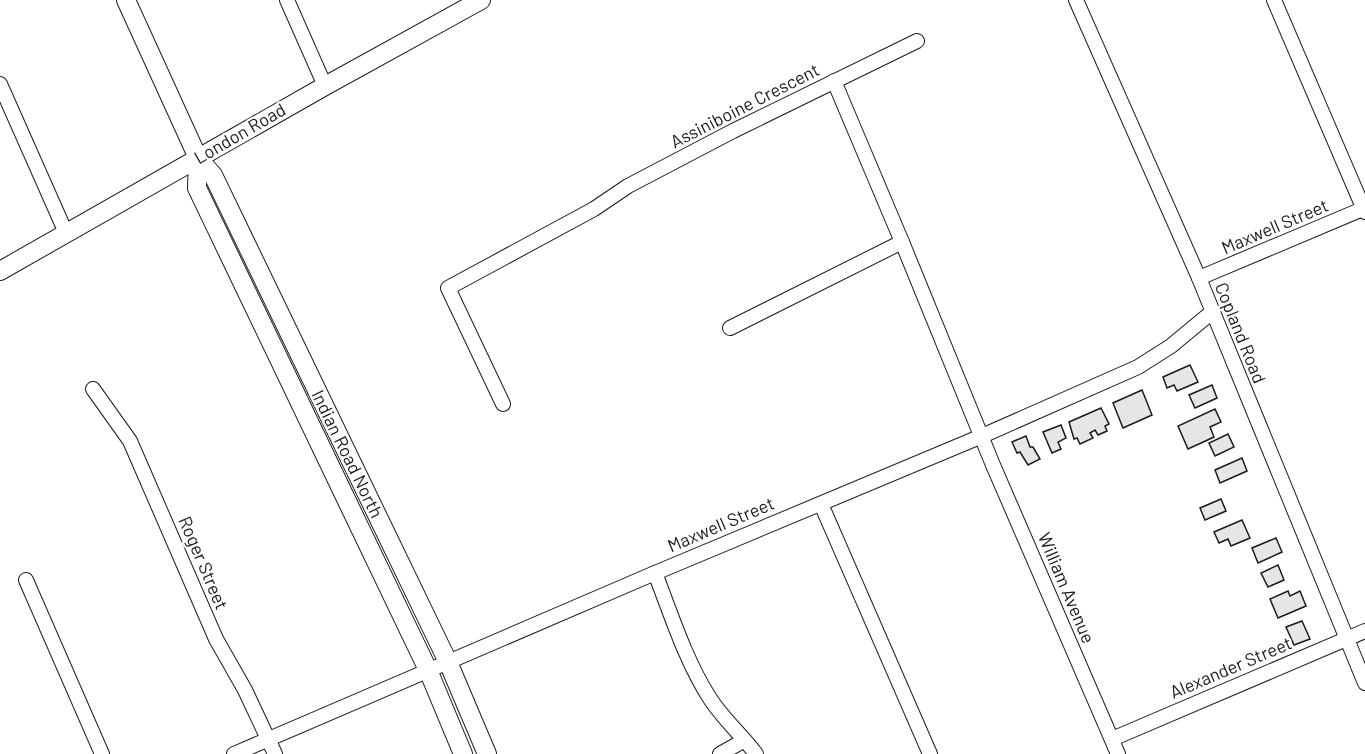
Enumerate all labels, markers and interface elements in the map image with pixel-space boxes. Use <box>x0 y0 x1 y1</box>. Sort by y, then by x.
street label: Assiniboine Crescent <box>666 58 823 152</box>
street label: London Road <box>190 98 289 168</box>
street label: Maxwell Street <box>1218 194 1331 258</box>
street label: Copland Road <box>1211 279 1271 386</box>
street label: Indian Road North <box>307 386 388 521</box>
street label: Maxwell Street <box>664 492 777 556</box>
street label: Roger Street <box>174 513 233 613</box>
street label: William Avenue <box>1034 529 1100 646</box>
street label: Alexander Street <box>1166 631 1295 703</box>

